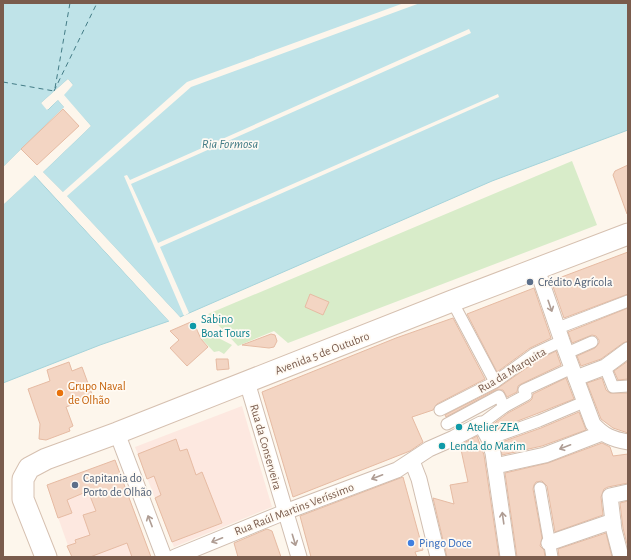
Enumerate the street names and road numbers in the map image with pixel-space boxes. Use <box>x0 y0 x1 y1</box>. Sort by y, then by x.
street label: Avenida 5 de Outubro <box>273 329 371 377</box>
street label: Rua da Marquita <box>476 345 548 395</box>
street label: Rua da Conserveira <box>248 403 284 492</box>
street label: Rua Raúl Martins Veríssimo <box>233 481 355 537</box>

